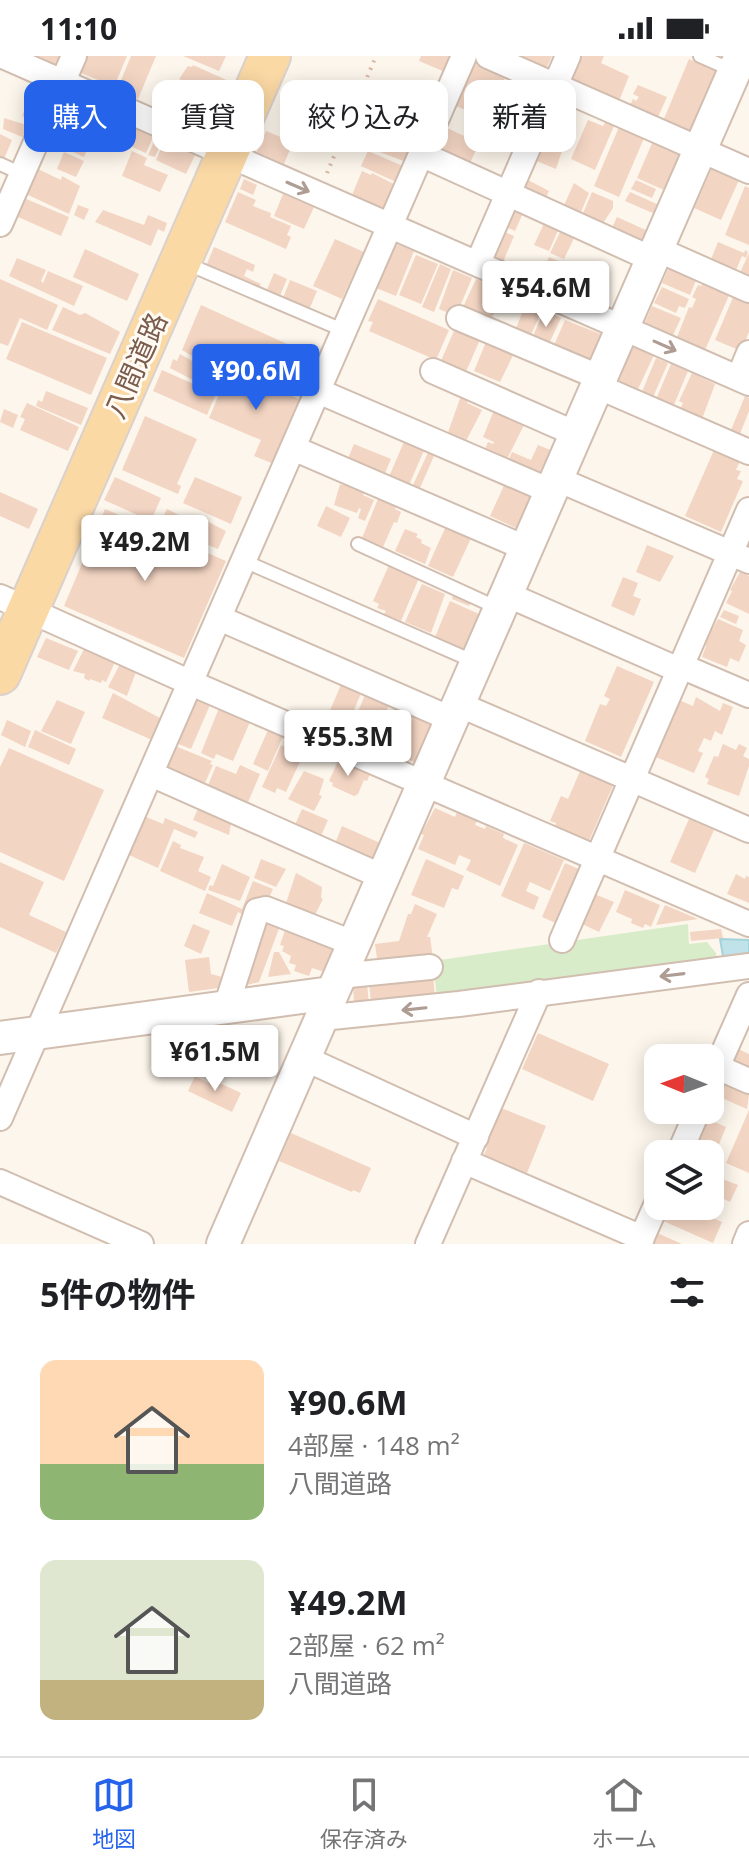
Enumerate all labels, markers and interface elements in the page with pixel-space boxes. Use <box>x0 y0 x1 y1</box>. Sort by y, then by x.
text: 11:10 <box>40 8 117 49</box>
chip: 購入 <box>24 80 136 152</box>
chip: 賃貸 <box>152 80 264 152</box>
chip: 絞り込み <box>280 80 448 152</box>
chip: 新着 <box>464 80 576 152</box>
one-way arrow <box>285 180 310 195</box>
pin: ¥54.6M <box>481 261 611 329</box>
text: ¥54.6M <box>500 269 592 305</box>
street label: 八間道路 <box>95 306 175 424</box>
one-way arrow <box>652 340 677 355</box>
pin: ¥90.6M <box>191 344 321 412</box>
text: ¥90.6M <box>210 352 302 388</box>
pin: ¥49.2M <box>80 515 210 583</box>
text: ¥49.2M <box>99 523 191 559</box>
pin: ¥55.3M <box>283 710 413 778</box>
text: ¥55.3M <box>302 718 394 754</box>
one-way arrow <box>659 968 685 983</box>
one-way arrow <box>401 1001 428 1016</box>
pin: ¥61.5M <box>150 1025 280 1093</box>
text: ¥61.5M <box>169 1033 261 1069</box>
north arrow <box>644 1044 724 1124</box>
map controls <box>644 1044 724 1220</box>
button: layers <box>644 1140 724 1220</box>
icon: filters <box>665 1270 709 1314</box>
text: 5件の物件 <box>40 1271 195 1317</box>
text: ¥90.6M <box>288 1379 408 1425</box>
icon: home <box>104 1392 200 1488</box>
text: 4部屋 · 148 m² <box>288 1427 460 1463</box>
text: 八間道路 <box>288 1465 392 1501</box>
text: ¥49.2M <box>288 1579 408 1625</box>
icon: home <box>104 1592 200 1688</box>
text: 2部屋 · 62 m² <box>288 1627 445 1663</box>
text: 八間道路 <box>288 1665 392 1701</box>
tab: 地図 <box>92 1773 136 1853</box>
tab: 保存済み <box>320 1773 408 1853</box>
tab: ホーム <box>592 1773 657 1853</box>

